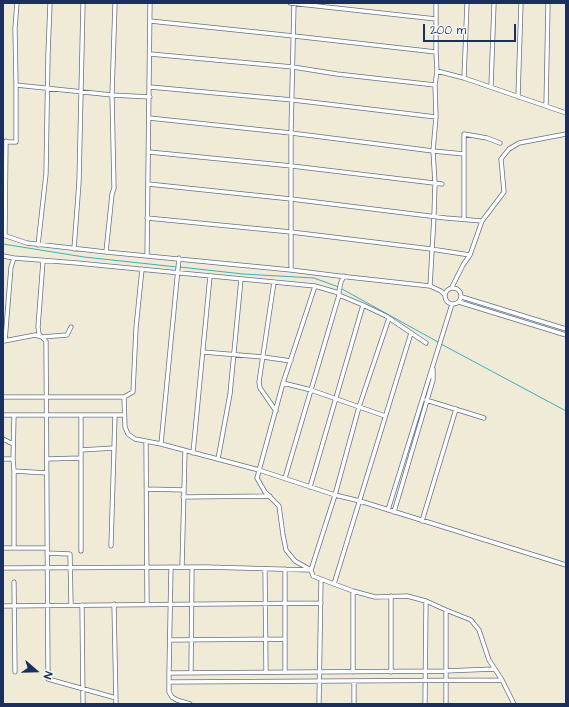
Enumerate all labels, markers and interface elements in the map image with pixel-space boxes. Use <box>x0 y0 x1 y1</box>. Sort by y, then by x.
scale bar <box>425 16 518 42</box>
text: 200 m <box>430 22 466 39</box>
north arrow <box>16 651 56 691</box>
text: N <box>40 669 56 681</box>

